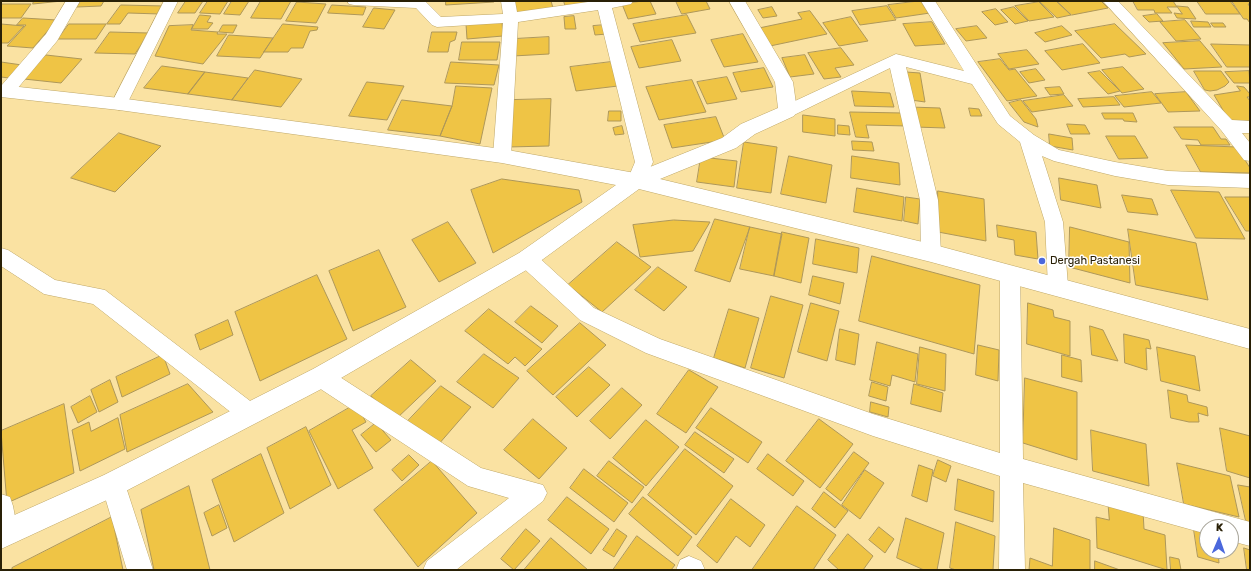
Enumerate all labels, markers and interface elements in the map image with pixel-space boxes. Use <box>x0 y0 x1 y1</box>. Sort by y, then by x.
place label: Dergah Pastanesi <box>1050 254 1140 268</box>
marker: Dergah Pastanesi <box>1037 256 1047 266</box>
north arrow <box>1199 519 1239 559</box>
text: K <box>1216 521 1223 534</box>

